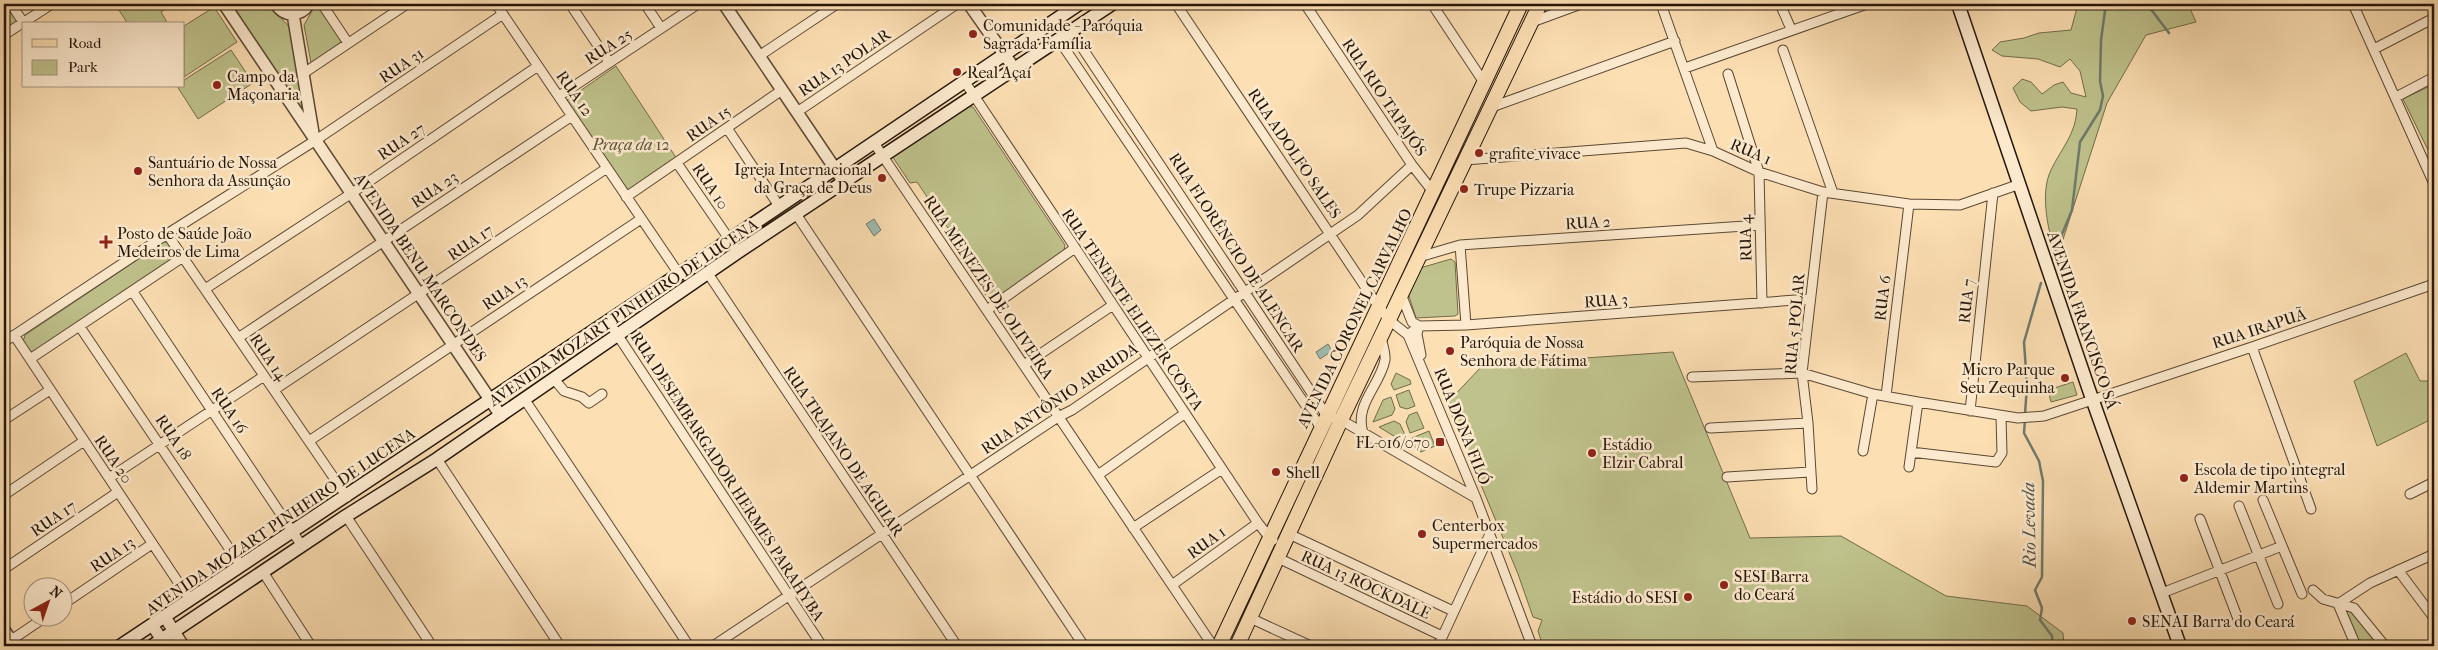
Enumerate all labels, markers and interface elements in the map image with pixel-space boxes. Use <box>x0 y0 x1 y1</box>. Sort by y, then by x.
place label: Comunidade - Paróquia Sagrada Família <box>983 16 1143 53</box>
legend <box>22 22 185 88</box>
street label: RUA 25 <box>581 24 635 69</box>
street label: RUA 13 POLAR <box>795 24 895 100</box>
marker: Comunidade - Paróquia Sagrada Família <box>967 28 979 40</box>
text: Road <box>68 34 102 52</box>
street label: RUA RIO TAPAJÓS <box>1338 34 1432 160</box>
street label: RUA 31 <box>375 44 427 87</box>
text: Park <box>68 58 98 76</box>
place label: Real Açaí <box>967 63 1031 82</box>
marker: Real Açaí <box>951 66 963 78</box>
place label: Campo da Maçonaria <box>227 67 300 104</box>
street label: RUA 12 <box>552 67 597 120</box>
marker: Campo da Maçonaria <box>211 79 223 91</box>
street label: RUA ADOLFO SALES <box>1244 85 1345 222</box>
street label: RUA 15 <box>682 101 734 145</box>
street label: RUA 27 <box>374 119 429 164</box>
street label: RUA 1 <box>1727 134 1774 169</box>
park label: Praça da 12 <box>591 135 670 154</box>
place label: grafite vivace <box>1489 144 1581 163</box>
marker: grafite vivace <box>1473 147 1485 159</box>
street label: RUA FLORÊNCIO DE ALENCAR <box>1165 148 1310 357</box>
place label: Santuário de Nossa Senhora da Assunção <box>148 153 291 190</box>
street label: RUA 10 <box>688 160 733 213</box>
place label: Igreja Internacional da Graça de Deus <box>734 160 873 197</box>
marker: Santuário de Nossa Senhora da Assunção <box>132 165 144 177</box>
street label: RUA 23 <box>407 167 461 212</box>
street label: AVENIDA BENU MARCONDES <box>350 169 491 365</box>
marker: Igreja Internacional da Graça de Deus <box>876 172 888 184</box>
place label: Trupe Pizzaria <box>1474 180 1575 199</box>
marker: Trupe Pizzaria <box>1458 183 1470 195</box>
street label: RUA MENEZES DE OLIVEIRA <box>920 192 1058 383</box>
street label: RUA TENENTE ELIEZER COSTA <box>1058 205 1208 414</box>
street label: AVENIDA CORONEL CARVALHO <box>1292 205 1416 432</box>
street label: RUA 2 <box>1565 212 1611 233</box>
street label: RUA 4 <box>1736 214 1755 262</box>
street label: AVENIDA MOZART PINHEIRO DE LUCENA <box>484 215 762 411</box>
street label: RUA 17 <box>444 220 497 264</box>
place label: Posto de Saúde João Medeiros de Lima <box>117 224 252 261</box>
street label: AVENIDA FRANCISCO SÁ <box>2043 227 2123 412</box>
marker: Posto de Saúde João Medeiros de Lima <box>99 235 113 249</box>
street label: RUA 13 <box>478 271 530 314</box>
street label: RUA 5 POLAR <box>1781 271 1809 375</box>
street label: RUA 6 <box>1870 274 1895 322</box>
street label: RUA 7 <box>1955 277 1978 324</box>
street label: RUA 3 <box>1584 289 1629 312</box>
street label: RUA IRAPUÃ <box>2210 304 2309 353</box>
street label: RUA DESEMBARGADOR HERMES PARAHYBA <box>627 328 829 625</box>
street label: RUA 14 <box>246 330 291 385</box>
place label: Paróquia de Nossa Senhora de Fátima <box>1460 333 1588 370</box>
street label: RUA ANTÔNIO ARRUDA <box>977 338 1142 458</box>
marker: Paróquia de Nossa Senhora de Fátima <box>1444 345 1456 357</box>
place label: Micro Parque Seu Zequinha <box>1960 360 2056 397</box>
street label: RUA TRAJANO DE AGUIAR <box>779 363 908 541</box>
street label: RUA DONA FILÓ <box>1430 364 1496 488</box>
marker: Micro Parque Seu Zequinha <box>2059 372 2071 384</box>
street label: RUA 16 <box>207 384 252 437</box>
street label: RUA 18 <box>151 411 196 464</box>
street label: AVENIDA MOZART PINHEIRO DE LUCENA <box>141 424 419 620</box>
street label: RUA 20 <box>91 431 137 487</box>
place label: FL-016/070 <box>1355 433 1430 452</box>
place label: Estádio Elzir Cabral <box>1602 435 1684 472</box>
marker: FL-016/070 <box>1434 436 1446 448</box>
marker: Estádio Elzir Cabral <box>1586 447 1598 459</box>
place label: Escola de tipo integral Aldemir Martins <box>2193 460 2346 497</box>
place label: Shell <box>1286 463 1320 482</box>
marker: Shell <box>1270 466 1282 478</box>
marker: Escola de tipo integral Aldemir Martins <box>2178 472 2190 484</box>
water label: Rio Levada <box>2018 482 2041 569</box>
street label: RUA 17 <box>27 496 80 540</box>
place label: Centerbox Supermercados <box>1432 516 1538 553</box>
street label: RUA 1 <box>1183 522 1229 563</box>
marker: Centerbox Supermercados <box>1416 528 1428 540</box>
street label: RUA 13 <box>86 533 138 576</box>
street label: RUA 13 ROCKDALE <box>1298 546 1434 623</box>
place label: SESI Barra do Ceará <box>1734 567 1809 604</box>
north arrow <box>22 578 72 628</box>
marker: SESI Barra do Ceará <box>1718 579 1730 591</box>
text: N <box>47 582 66 603</box>
place label: Estádio do SESI <box>1572 588 1678 607</box>
marker: Estádio do SESI <box>1682 591 1694 603</box>
place label: SENAI Barra do Ceará <box>2142 612 2295 631</box>
marker: SENAI Barra do Ceará <box>2126 615 2138 627</box>

